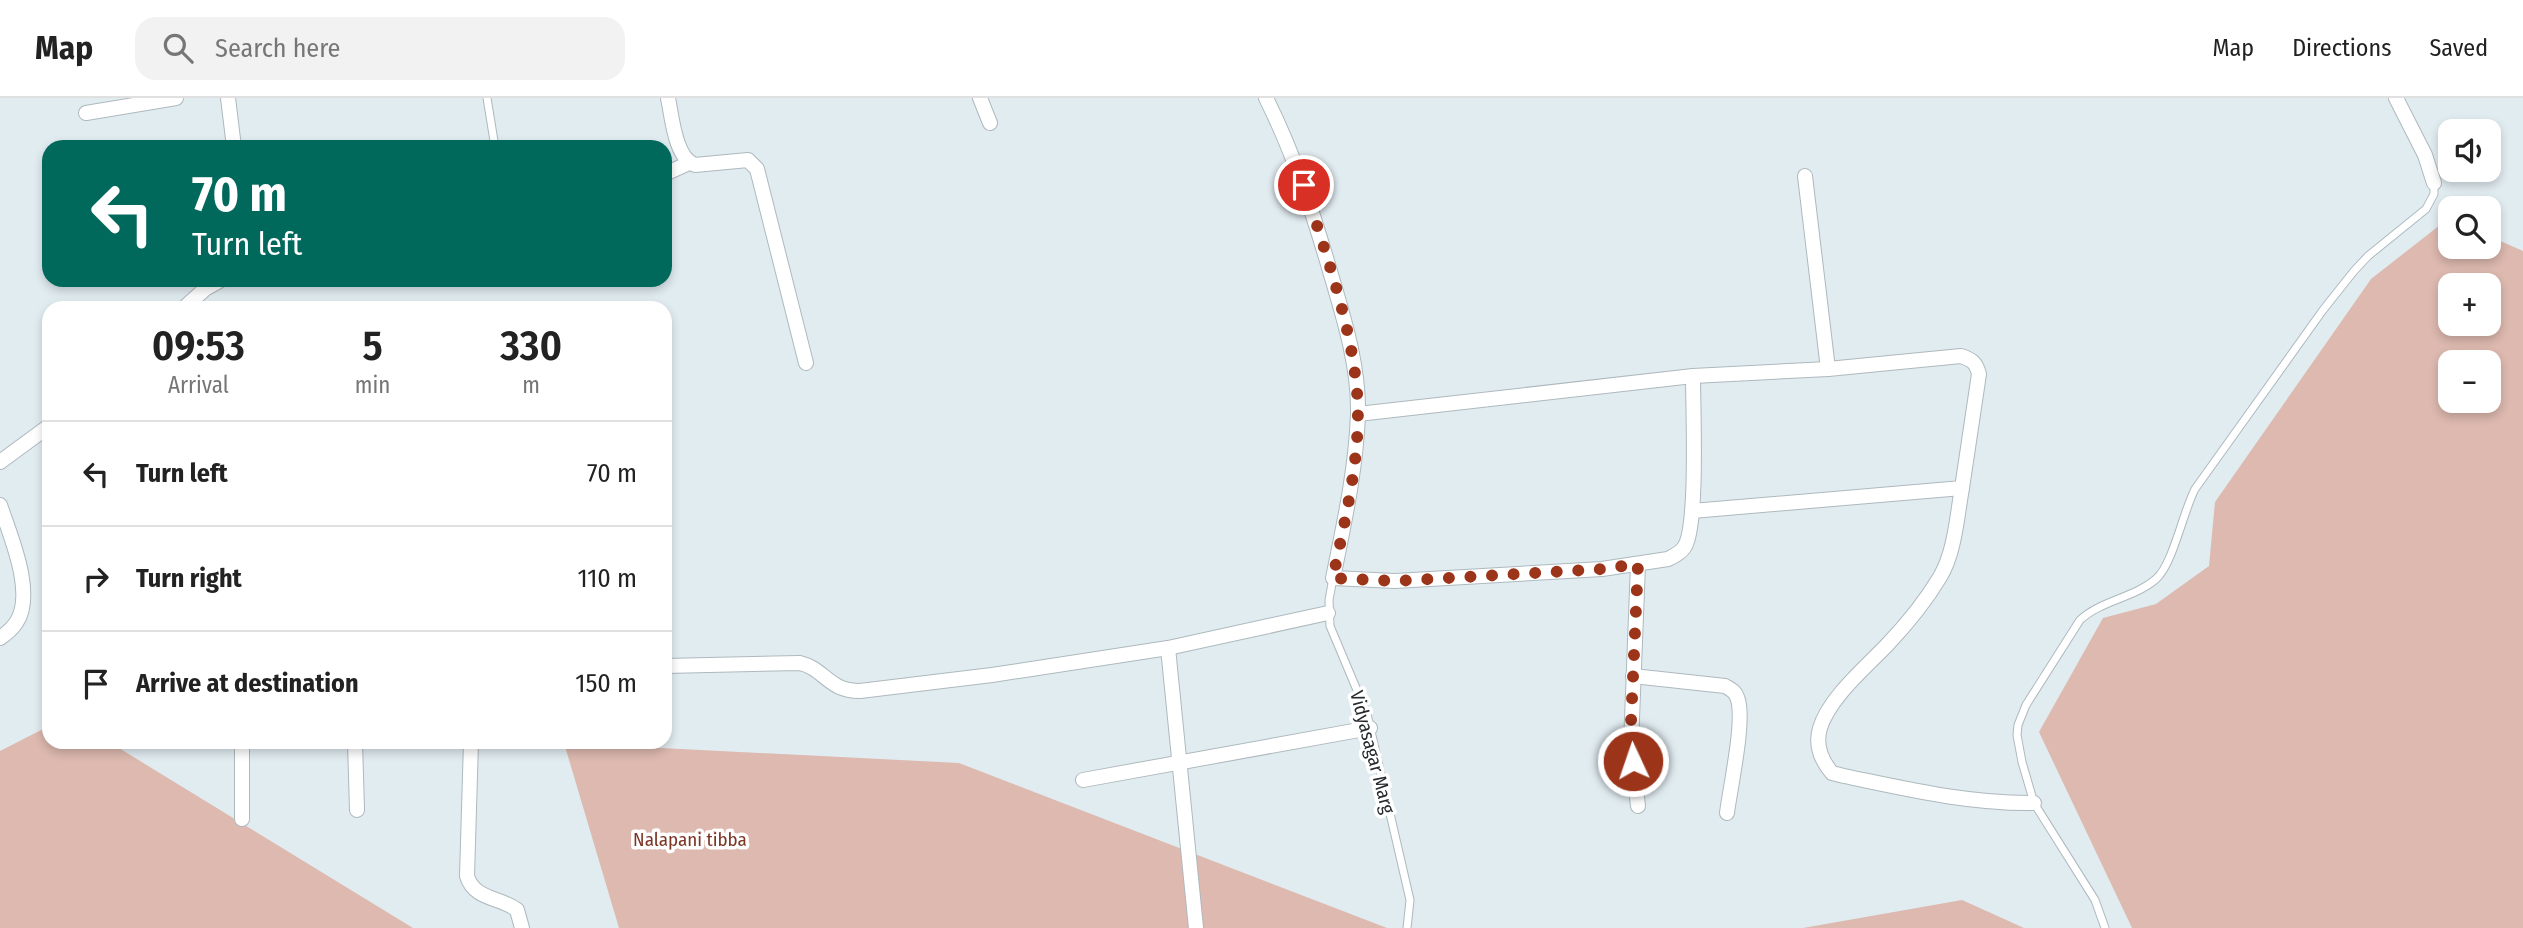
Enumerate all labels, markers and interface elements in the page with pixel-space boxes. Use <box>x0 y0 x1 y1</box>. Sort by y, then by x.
search box <box>135 17 625 80</box>
text: Map <box>35 28 93 68</box>
icon: search <box>159 29 197 67</box>
text: Search here <box>215 33 340 64</box>
text: Map <box>2213 34 2254 62</box>
text: Directions <box>2292 34 2391 62</box>
text: Saved <box>2429 34 2488 62</box>
map controls <box>2438 119 2501 413</box>
button: sound <box>2438 119 2501 182</box>
pin <box>1274 155 1334 215</box>
text: 70 m <box>192 165 287 224</box>
icon: arrive <box>1285 166 1323 204</box>
icon: left <box>77 168 168 259</box>
button: search <box>2438 196 2501 259</box>
text: Turn left <box>192 225 302 263</box>
button: + <box>2438 273 2501 336</box>
text: 09:53 <box>152 321 245 371</box>
text: 5 <box>362 321 383 371</box>
text: 330 <box>500 321 562 371</box>
button: − <box>2438 350 2501 413</box>
text: Arrival <box>168 371 229 399</box>
text: min <box>355 371 390 399</box>
text: m <box>522 371 540 399</box>
icon: left <box>77 455 115 493</box>
text: Turn left <box>136 458 228 489</box>
text: 70 m <box>587 458 637 489</box>
icon: right <box>77 560 115 598</box>
text: Turn right <box>136 563 242 594</box>
text: 110 m <box>577 563 637 594</box>
icon: arrive <box>77 665 115 703</box>
text: Arrive at destination <box>136 668 359 699</box>
text: 150 m <box>575 668 637 699</box>
street label: Vidyasagar Marg <box>1345 688 1400 816</box>
position arrow <box>1596 724 1670 798</box>
park label: Nalapani tibba <box>633 828 747 851</box>

